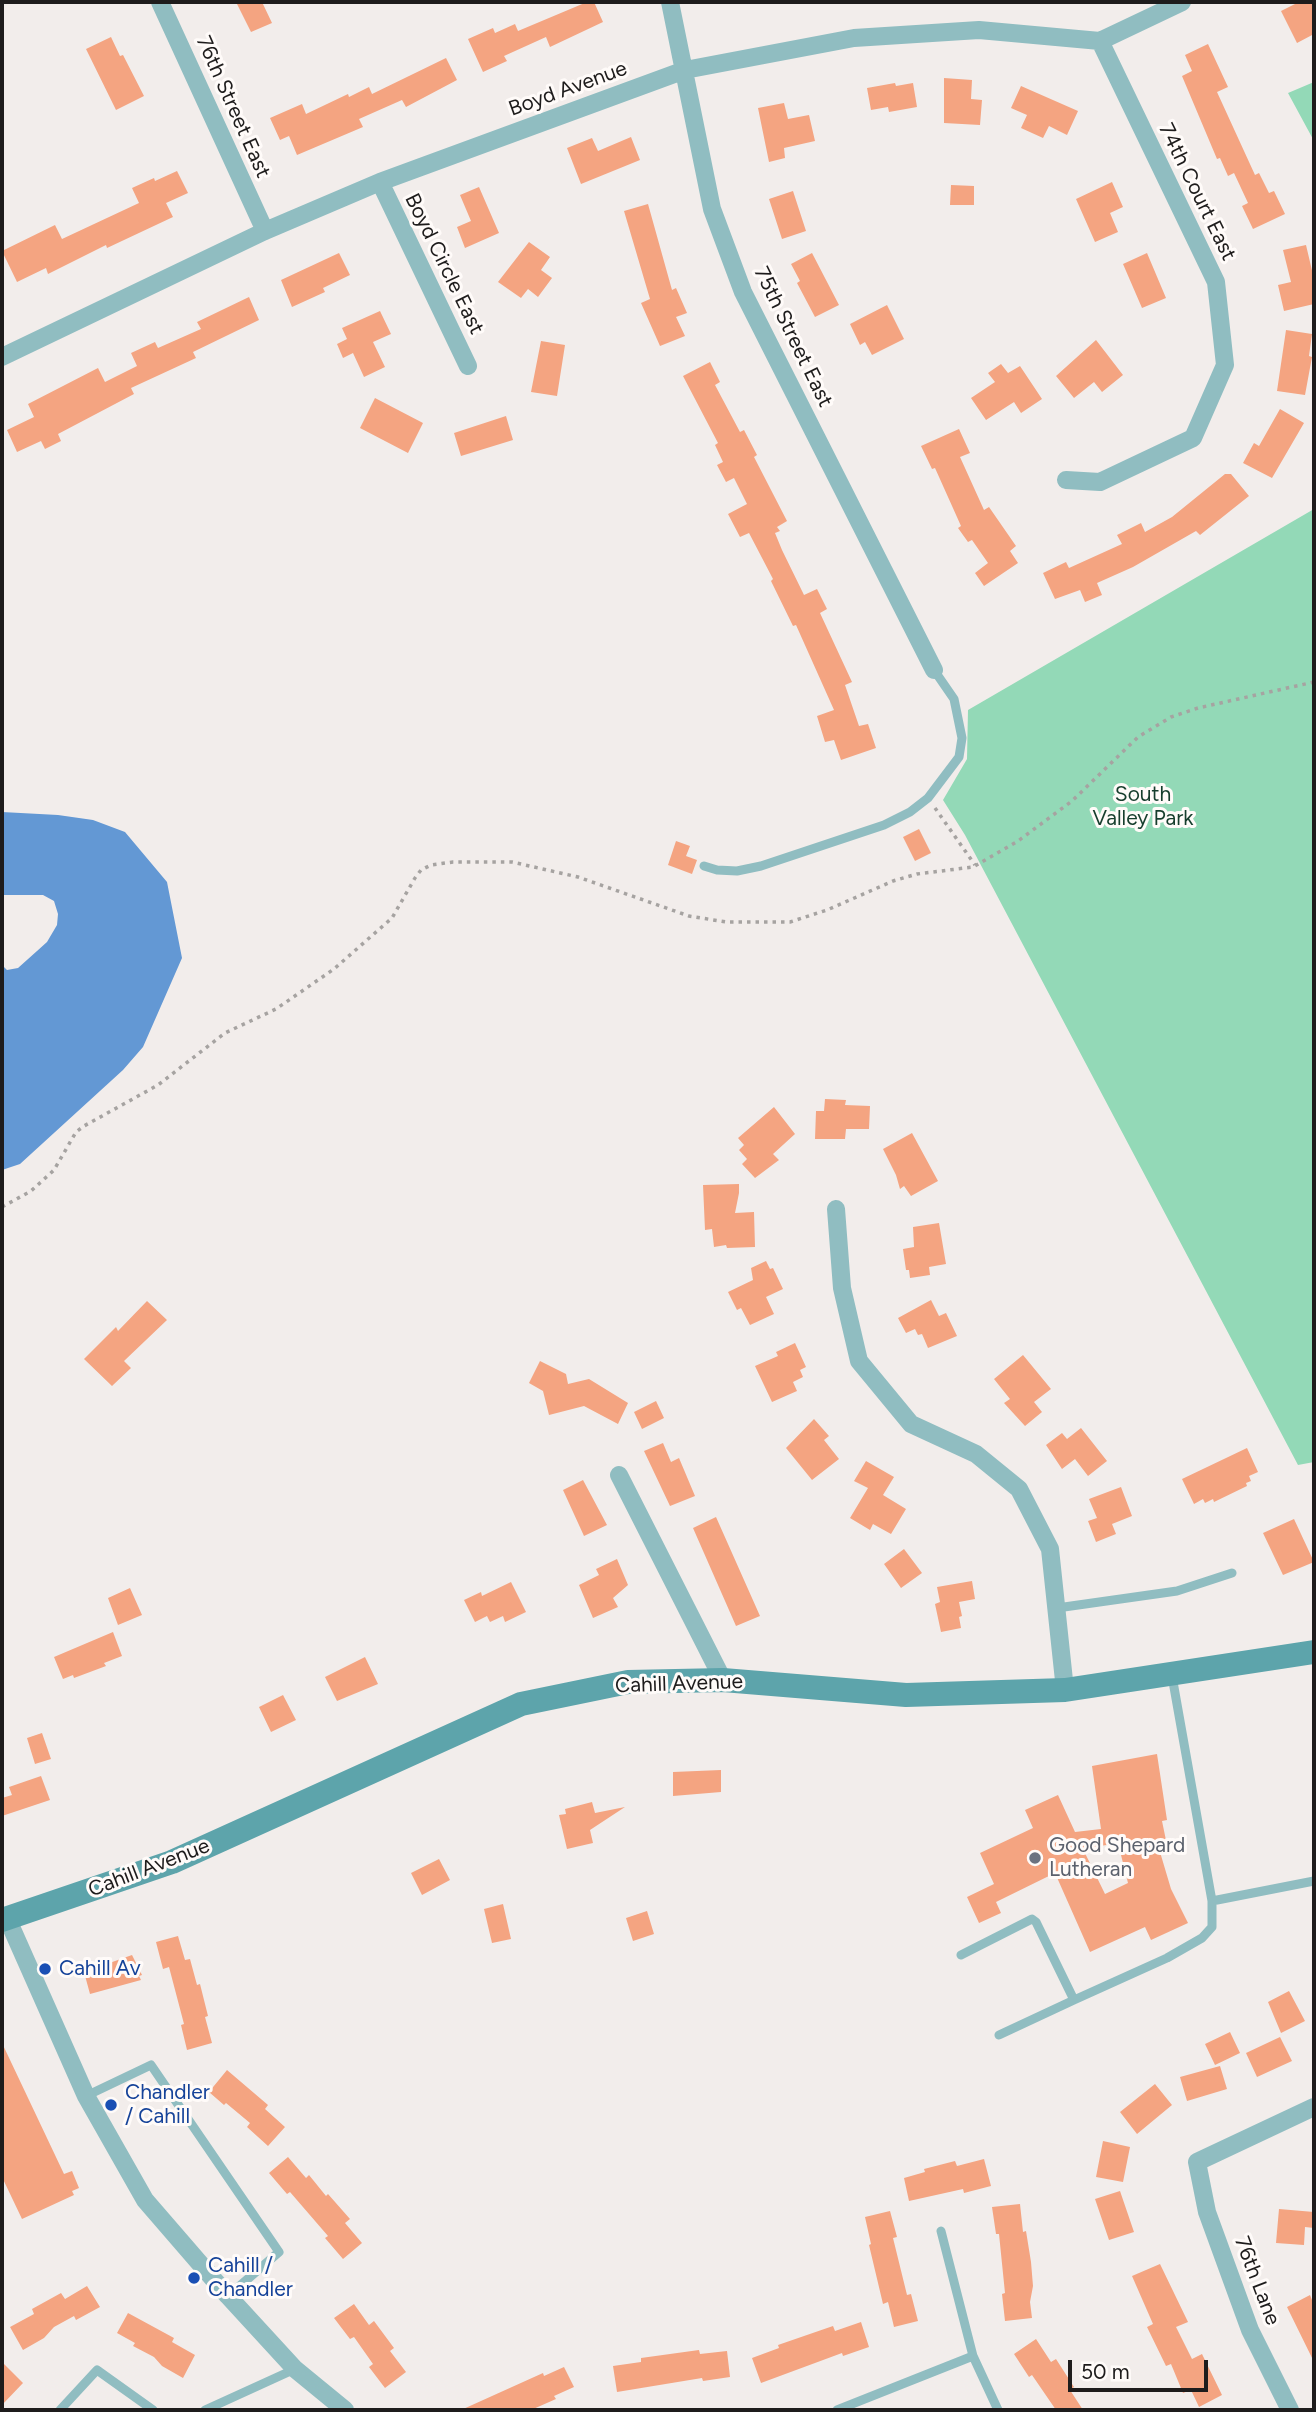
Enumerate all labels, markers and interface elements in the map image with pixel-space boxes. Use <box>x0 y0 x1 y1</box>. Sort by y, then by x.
street label: 76th Street East <box>190 32 276 182</box>
street label: Boyd Avenue <box>505 56 631 122</box>
street label: 74th Court East <box>1153 119 1241 265</box>
street label: Boyd Circle East <box>399 189 489 339</box>
street label: 75th Street East <box>748 263 838 411</box>
park label: South Valley Park <box>1092 782 1194 832</box>
street label: Cahill Avenue <box>615 1669 743 1699</box>
street label: Cahill Avenue <box>85 1833 213 1903</box>
place label: Good Shepard Lutheran <box>1049 1833 1185 1883</box>
marker: Good Shepard Lutheran <box>1027 1850 1043 1866</box>
place label: Cahill Av <box>59 1956 141 1982</box>
marker: Cahill Av <box>37 1961 53 1977</box>
place label: Chandler / Cahill <box>125 2080 210 2130</box>
marker: Chandler / Cahill <box>103 2097 119 2113</box>
street label: 76th Lane <box>1229 2233 1285 2329</box>
place label: Cahill / Chandler <box>208 2253 293 2303</box>
marker: Cahill / Chandler <box>186 2270 202 2286</box>
scale bar <box>1071 2346 1211 2390</box>
text: 50 m <box>1081 2359 1130 2384</box>

